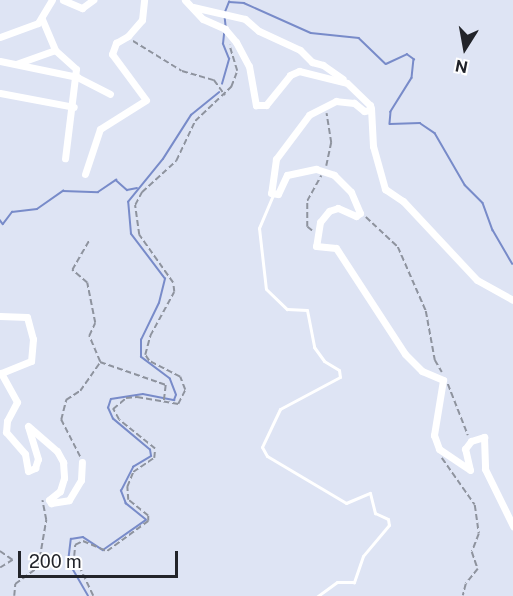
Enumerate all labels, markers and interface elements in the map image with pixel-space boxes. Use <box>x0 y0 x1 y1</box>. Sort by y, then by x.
north arrow <box>435 18 495 78</box>
text: N <box>454 56 469 77</box>
scale bar <box>21 539 182 577</box>
text: 200 m <box>29 551 82 572</box>

